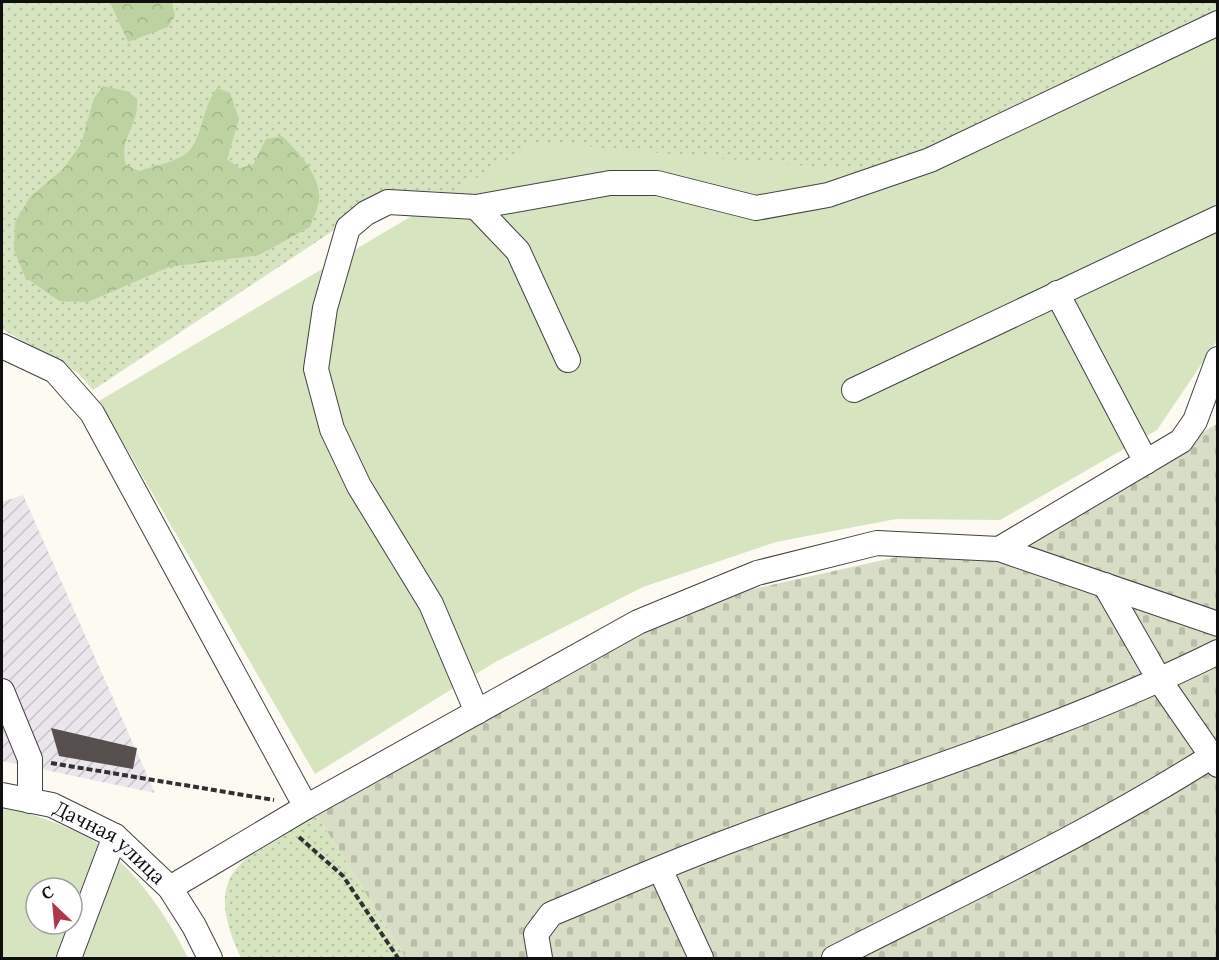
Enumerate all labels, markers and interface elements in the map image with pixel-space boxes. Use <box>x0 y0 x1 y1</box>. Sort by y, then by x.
street label: Дачная улица <box>49 795 171 889</box>
north arrow <box>24 876 84 936</box>
text: С <box>38 881 57 904</box>

